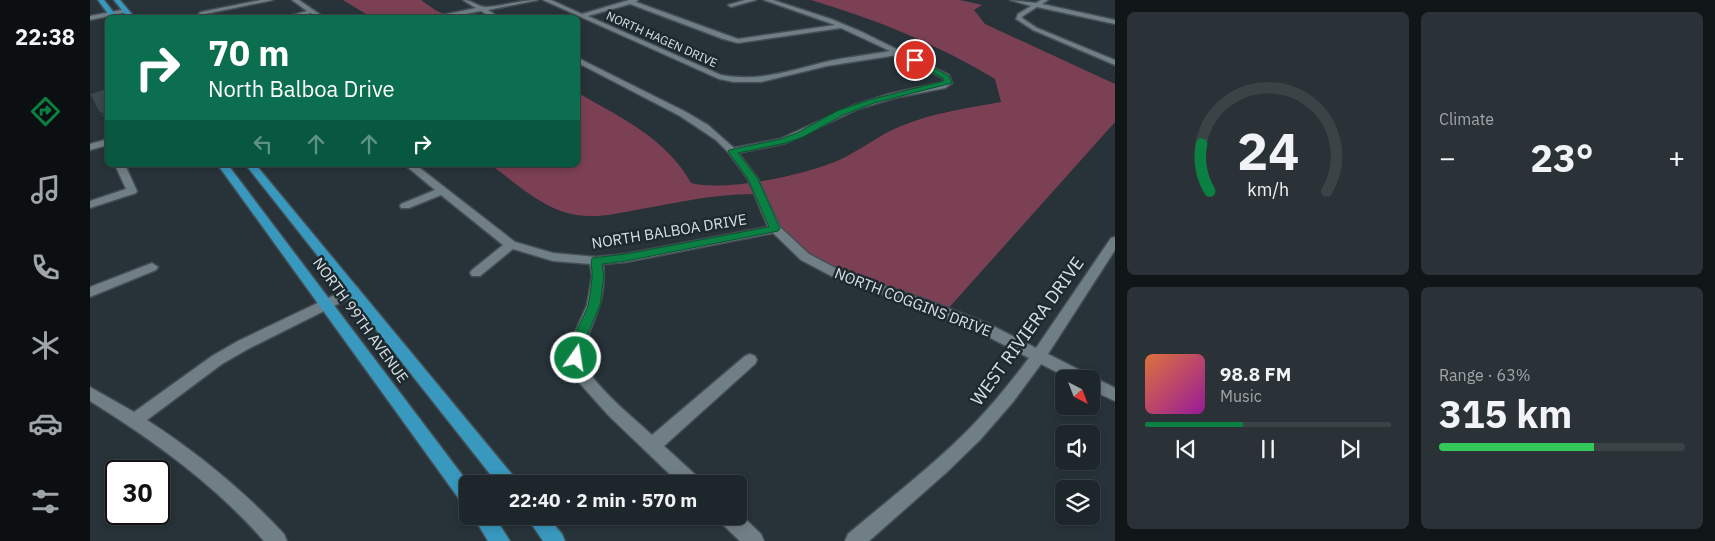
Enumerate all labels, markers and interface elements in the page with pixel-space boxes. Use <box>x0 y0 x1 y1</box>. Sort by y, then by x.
street label: NORTH HAGEN DRIVE <box>604 8 720 70</box>
text: 22:38 <box>15 22 75 51</box>
text: 70 m <box>208 30 290 76</box>
icon: right <box>125 35 190 100</box>
pin <box>894 39 936 81</box>
icon: arrive <box>901 46 929 74</box>
text: North Balboa Drive <box>208 74 395 103</box>
icon: directions <box>28 94 63 129</box>
text: Climate <box>1439 109 1494 129</box>
text: 24 <box>1237 117 1299 184</box>
icon: left <box>249 130 277 158</box>
icon: ahead <box>302 130 330 158</box>
icon: ahead <box>355 130 383 158</box>
icon: right <box>408 130 436 158</box>
text: 23° <box>1530 133 1594 182</box>
text: − <box>1439 139 1456 176</box>
text: + <box>1668 139 1685 176</box>
icon: music <box>28 172 63 207</box>
text: km/h <box>1247 178 1289 201</box>
street label: NORTH BALBOA DRIVE <box>590 209 748 253</box>
icon: phone <box>28 250 63 285</box>
street label: WEST RIVIERA DRIVE <box>965 252 1089 410</box>
street label: NORTH 99TH AVENUE <box>309 254 413 386</box>
street label: NORTH COGGINS DRIVE <box>832 263 994 341</box>
icon: climate <box>28 328 63 363</box>
position arrow <box>549 331 601 383</box>
text: 98.8 FM <box>1220 362 1291 386</box>
text: Range · 63% <box>1439 365 1531 385</box>
north arrow <box>1055 370 1100 415</box>
map controls <box>1055 370 1100 525</box>
text: Music <box>1220 386 1262 406</box>
text: 315 km <box>1439 389 1572 438</box>
icon: car <box>28 406 63 441</box>
button: sound <box>1055 425 1100 470</box>
icon: previous <box>1172 435 1200 463</box>
icon: pause <box>1254 435 1282 463</box>
icon: next <box>1336 435 1364 463</box>
speed limit sign: 30 <box>105 460 170 525</box>
button: layers <box>1055 480 1100 525</box>
icon: filters <box>28 484 63 519</box>
text: 22:40 · 2 min · 570 m <box>509 488 697 512</box>

